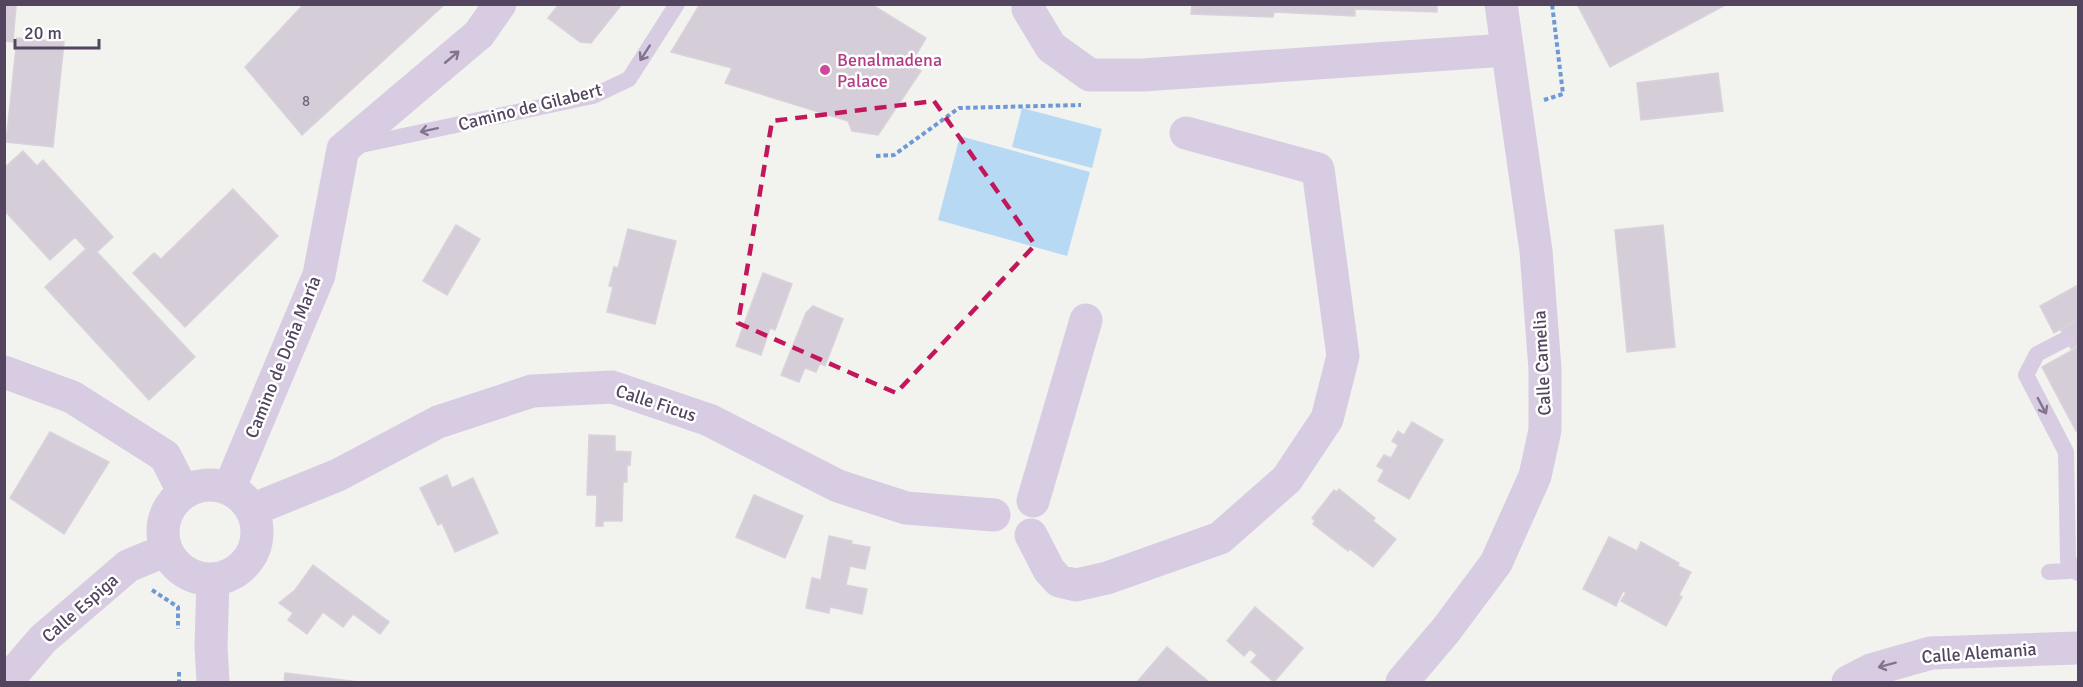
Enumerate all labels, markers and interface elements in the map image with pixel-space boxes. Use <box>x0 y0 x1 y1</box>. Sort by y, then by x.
scale bar <box>15 12 99 50</box>
text: 20 m <box>24 22 62 44</box>
one-way arrow <box>639 45 652 62</box>
place label: Benalmadena Palace <box>837 49 942 92</box>
one-way arrow <box>444 50 459 64</box>
marker: Benalmadena Palace <box>818 63 832 77</box>
street label: Camino de Gilabert <box>456 78 604 136</box>
house number: 8 <box>302 92 310 110</box>
one-way arrow <box>420 125 439 137</box>
street label: Camino de Doña María <box>240 273 326 441</box>
street label: Calle Camelia <box>1528 310 1556 416</box>
street label: Calle Ficus <box>613 380 699 426</box>
one-way arrow <box>2036 397 2048 414</box>
street label: Calle Espiga <box>37 569 123 647</box>
street label: Calle Alemania <box>1921 638 2037 668</box>
one-way arrow <box>1878 660 1897 671</box>

